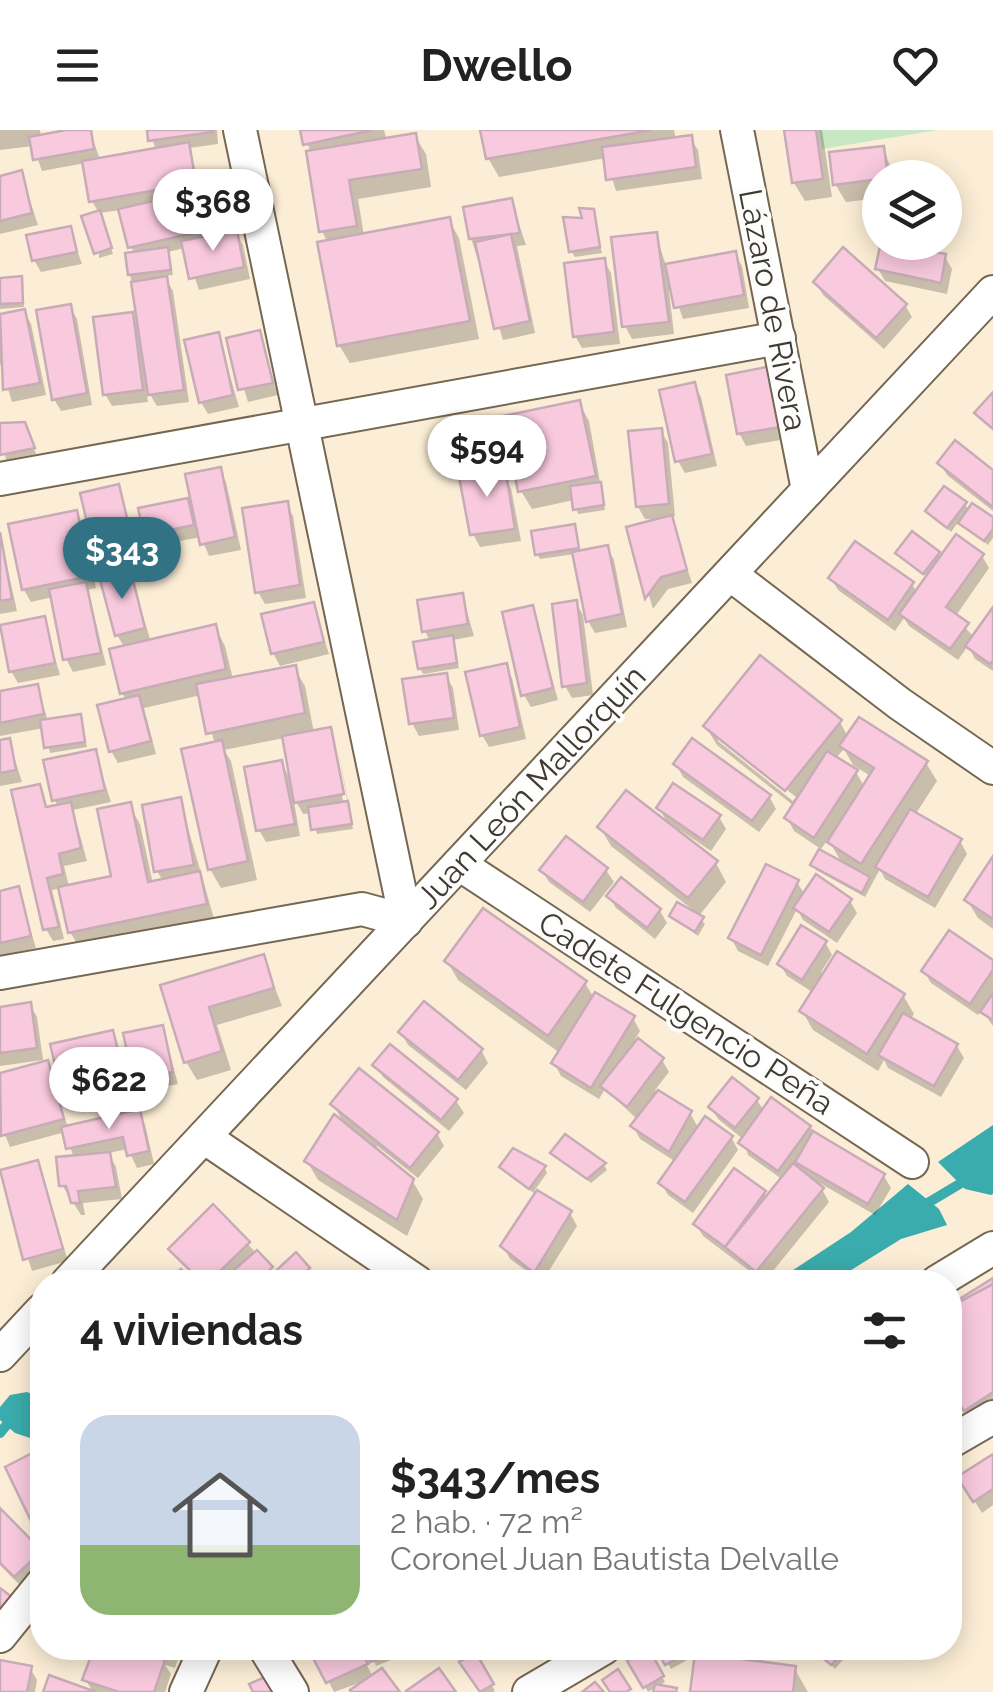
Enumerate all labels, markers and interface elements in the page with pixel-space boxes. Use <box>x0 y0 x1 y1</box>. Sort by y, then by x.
icon: menu <box>50 38 105 93</box>
icon: heart <box>888 38 943 93</box>
text: Dwello <box>421 39 572 92</box>
map controls <box>862 160 962 260</box>
button: layers <box>862 160 962 260</box>
pin: $368 <box>154 169 272 254</box>
text: $368 <box>175 183 251 220</box>
street label: Lázaro de Rivera <box>732 186 815 434</box>
pin: $594 <box>428 415 546 500</box>
text: $594 <box>449 429 525 466</box>
pin: $343 <box>63 517 181 602</box>
text: $343 <box>85 531 159 568</box>
street label: Juan León Mallorquín <box>409 658 653 916</box>
street label: Cadete Fulgencio Peña <box>532 903 841 1122</box>
pin: $622 <box>50 1047 168 1132</box>
text: $622 <box>71 1061 147 1098</box>
icon: filters <box>857 1303 912 1358</box>
text: 4 viviendas <box>80 1306 303 1355</box>
text: $343/mes <box>390 1454 600 1503</box>
icon: home <box>160 1455 280 1575</box>
text: 2 hab. · 72 m² <box>390 1503 583 1540</box>
text: Coronel Juan Bautista Delvalle <box>390 1540 839 1577</box>

